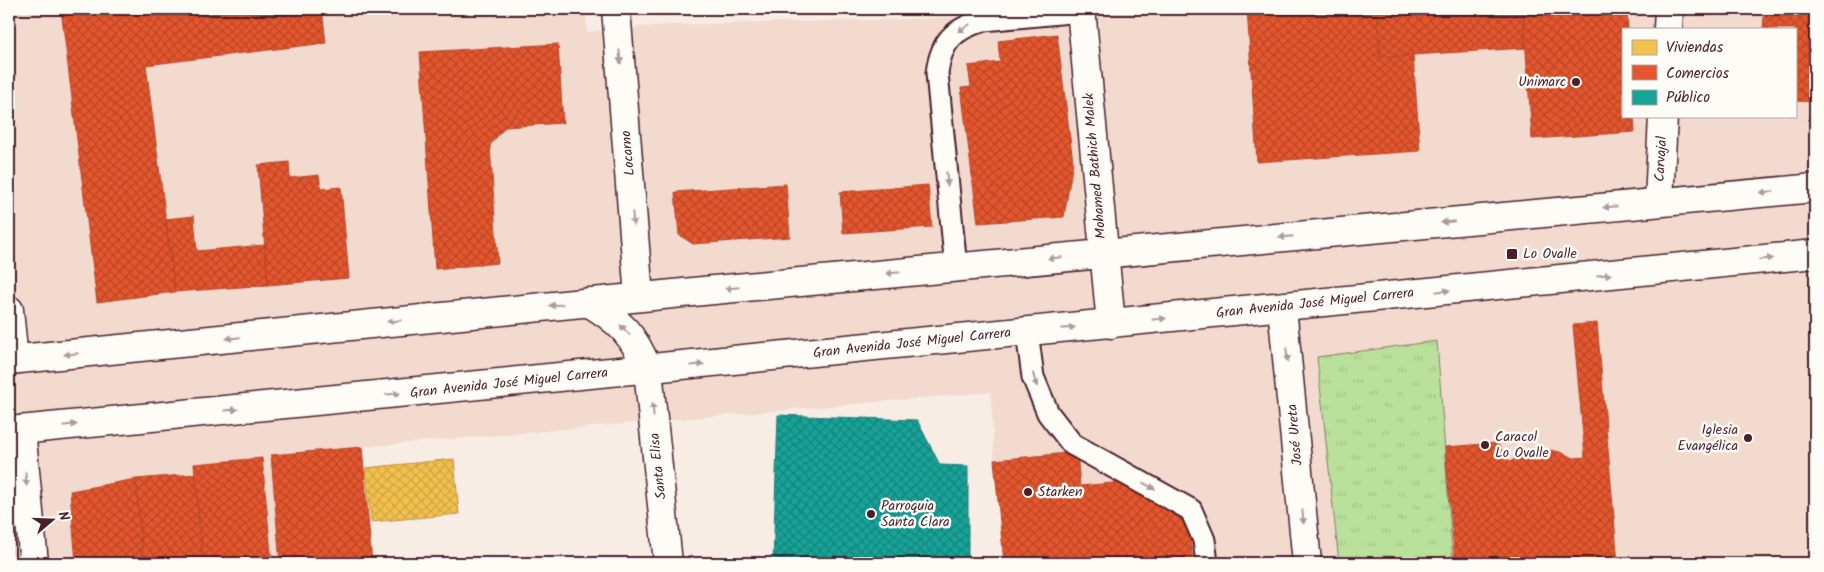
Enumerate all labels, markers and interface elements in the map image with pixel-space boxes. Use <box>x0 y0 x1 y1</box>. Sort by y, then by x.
one-way arrow <box>958 23 971 33</box>
legend <box>1622 28 1796 118</box>
text: Viviendas <box>1666 36 1724 60</box>
one-way arrow <box>617 50 625 66</box>
text: Comercios <box>1666 62 1729 86</box>
place label: Unimarc <box>1518 71 1566 93</box>
marker: Unimarc <box>1570 76 1582 88</box>
text: Público <box>1666 86 1710 110</box>
street label: Mohamed Bathich Malek <box>1078 92 1112 240</box>
street label: Locarno <box>615 130 641 176</box>
street label: Carvajal <box>1649 135 1673 182</box>
one-way arrow <box>943 172 951 188</box>
one-way arrow <box>1758 188 1774 196</box>
one-way arrow <box>1602 203 1618 211</box>
one-way arrow <box>629 212 637 228</box>
one-way arrow <box>1440 218 1456 226</box>
one-way arrow <box>1278 233 1294 241</box>
place label: Lo Ovalle <box>1523 243 1578 265</box>
marker: Lo Ovalle <box>1505 247 1519 261</box>
one-way arrow <box>1047 254 1063 262</box>
one-way arrow <box>1758 255 1774 263</box>
one-way arrow <box>885 270 901 278</box>
one-way arrow <box>1597 271 1613 279</box>
street label: Gran Avenida José Miguel Carrera <box>1215 282 1415 324</box>
one-way arrow <box>723 284 739 292</box>
one-way arrow <box>1435 287 1451 295</box>
one-way arrow <box>548 301 564 309</box>
one-way arrow <box>1151 315 1167 323</box>
one-way arrow <box>386 318 402 326</box>
street label: Gran Avenida José Miguel Carrera <box>812 322 1012 364</box>
one-way arrow <box>619 324 631 336</box>
one-way arrow <box>1060 324 1076 332</box>
one-way arrow <box>224 334 240 342</box>
one-way arrow <box>1283 348 1291 364</box>
one-way arrow <box>63 350 79 358</box>
one-way arrow <box>689 361 705 369</box>
street label: Gran Avenida José Miguel Carrera <box>409 362 609 404</box>
one-way arrow <box>1031 373 1039 388</box>
one-way arrow <box>386 390 402 398</box>
one-way arrow <box>648 402 656 418</box>
street label: José Ureta <box>1281 403 1309 467</box>
one-way arrow <box>224 406 240 414</box>
place label: Iglesia Evangélica <box>1678 419 1738 457</box>
one-way arrow <box>62 421 78 429</box>
place label: Caracol Lo Ovalle <box>1495 426 1550 464</box>
street label: Santa Elisa <box>644 432 672 500</box>
marker: Iglesia Evangélica <box>1742 432 1754 444</box>
marker: Caracol Lo Ovalle <box>1479 439 1491 451</box>
one-way arrow <box>22 471 30 487</box>
place label: Starken <box>1038 481 1082 503</box>
one-way arrow <box>1141 482 1156 490</box>
marker: Starken <box>1022 486 1034 498</box>
north arrow <box>28 494 78 544</box>
place label: Parroquia Santa Clara <box>881 495 950 533</box>
text: N <box>52 508 75 524</box>
marker: Parroquia Santa Clara <box>865 508 877 520</box>
one-way arrow <box>1299 509 1307 525</box>

